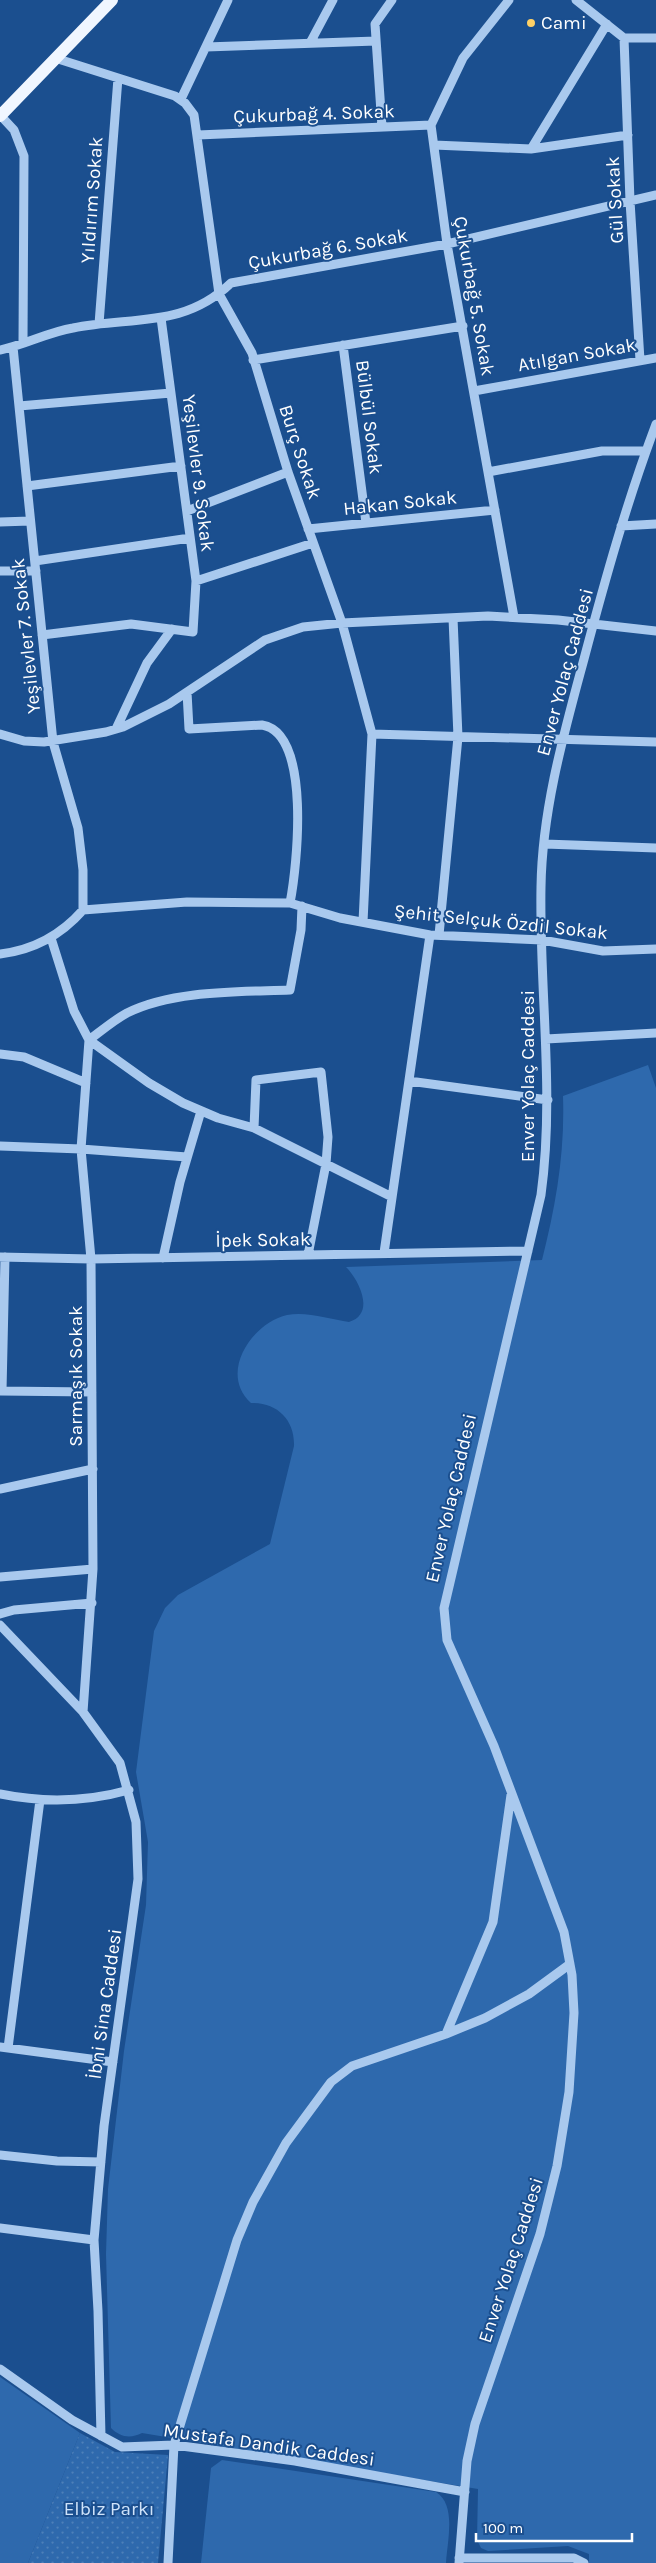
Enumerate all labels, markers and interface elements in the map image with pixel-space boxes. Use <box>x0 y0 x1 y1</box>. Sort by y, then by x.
place label: Cami <box>541 12 587 34</box>
marker: Cami <box>525 17 537 29</box>
street label: Çukurbağ 4. Sokak <box>233 100 395 128</box>
street label: Yıldırım Sokak <box>77 136 107 264</box>
street label: Gül Sokak <box>602 156 628 244</box>
street label: Çukurbağ 5. Sokak <box>449 215 499 378</box>
street label: Çukurbağ 6. Sokak <box>246 224 410 274</box>
street label: Atılgan Sokak <box>516 334 638 376</box>
street label: Bülbül Sokak <box>351 359 387 476</box>
street label: Yeşilevler 9. Sokak <box>177 393 219 553</box>
street label: Burç Sokak <box>274 402 326 502</box>
street label: Hakan Sokak <box>342 486 458 520</box>
street label: Yeşilevler 7. Sokak <box>7 557 45 715</box>
street label: Enver Yolaç Caddesi <box>532 586 598 758</box>
street label: Şehit Selçuk Özdil Sokak <box>393 900 609 944</box>
street label: Enver Yolaç Caddesi <box>517 990 539 1162</box>
street label: İpek Sokak <box>215 1228 311 1252</box>
street label: Sarmaşık Sokak <box>65 1305 87 1447</box>
street label: Enver Yolaç Caddesi <box>421 1411 481 1585</box>
street label: İbni Sina Caddesi <box>84 1927 126 2081</box>
street label: Enver Yolaç Caddesi <box>474 2175 548 2345</box>
street label: Mustafa Dandik Caddesi <box>162 2419 376 2471</box>
park label: Elbiz Parkı <box>64 2498 154 2520</box>
scale bar <box>476 2510 632 2542</box>
text: 100 m <box>483 2519 523 2537</box>

